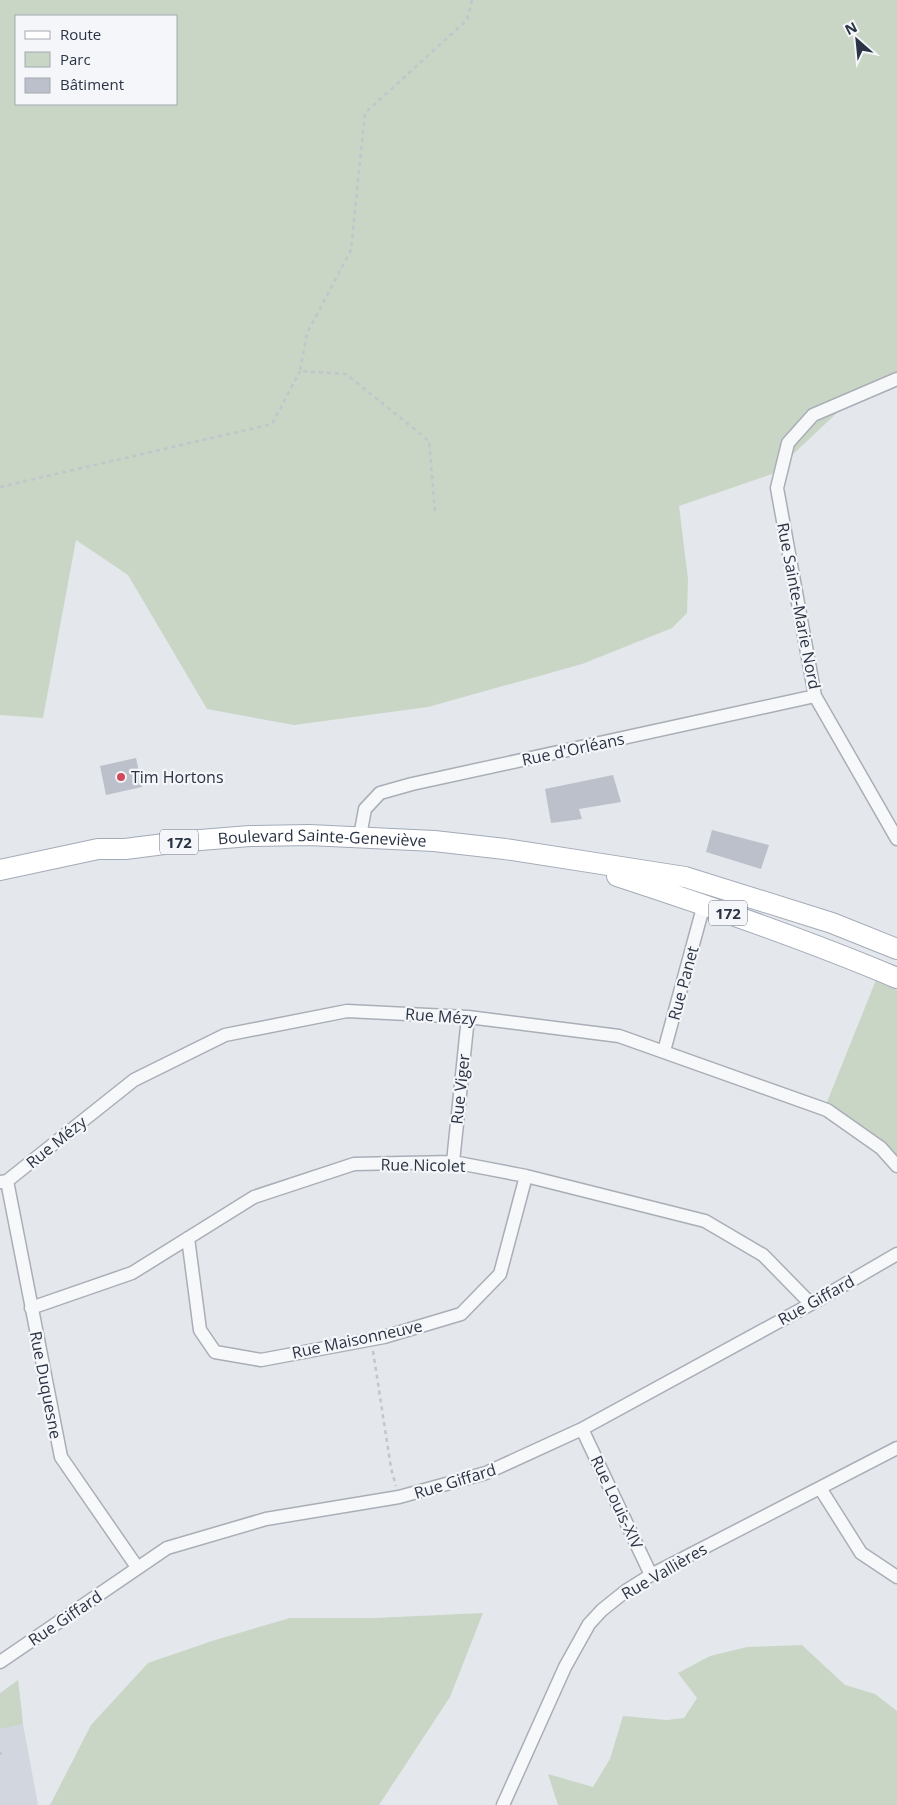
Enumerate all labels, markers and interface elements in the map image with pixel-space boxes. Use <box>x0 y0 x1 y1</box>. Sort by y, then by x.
legend <box>15 15 178 105</box>
north arrow <box>832 15 882 65</box>
text: N <box>841 17 860 39</box>
text: Route <box>60 24 101 44</box>
text: Parc <box>60 49 91 69</box>
text: Bâtiment <box>60 74 124 94</box>
street label: Rue Sainte-Marie Nord <box>772 521 826 691</box>
street label: Rue d'Orléans <box>520 727 626 771</box>
place label: Tim Hortons <box>131 766 224 788</box>
marker: Tim Hortons <box>115 771 127 783</box>
street label: Boulevard Sainte-Geneviève <box>217 824 427 852</box>
road number: 172 <box>160 830 198 854</box>
road number: 172 <box>709 900 747 926</box>
street label: Rue Panet <box>663 943 704 1022</box>
street label: Rue Mézy <box>404 1003 479 1030</box>
street label: Rue Viger <box>445 1052 475 1125</box>
street label: Rue Mézy <box>21 1110 92 1173</box>
street label: Rue Nicolet <box>380 1153 466 1177</box>
street label: Rue Giffard <box>774 1270 858 1330</box>
street label: Rue Maisonneuve <box>290 1314 424 1364</box>
street label: Rue Duquesne <box>25 1329 67 1441</box>
street label: Rue Louis-XIV <box>586 1452 648 1553</box>
street label: Rue Giffard <box>411 1458 499 1504</box>
street label: Rue Vallières <box>617 1538 711 1604</box>
street label: Rue Giffard <box>24 1585 106 1651</box>

